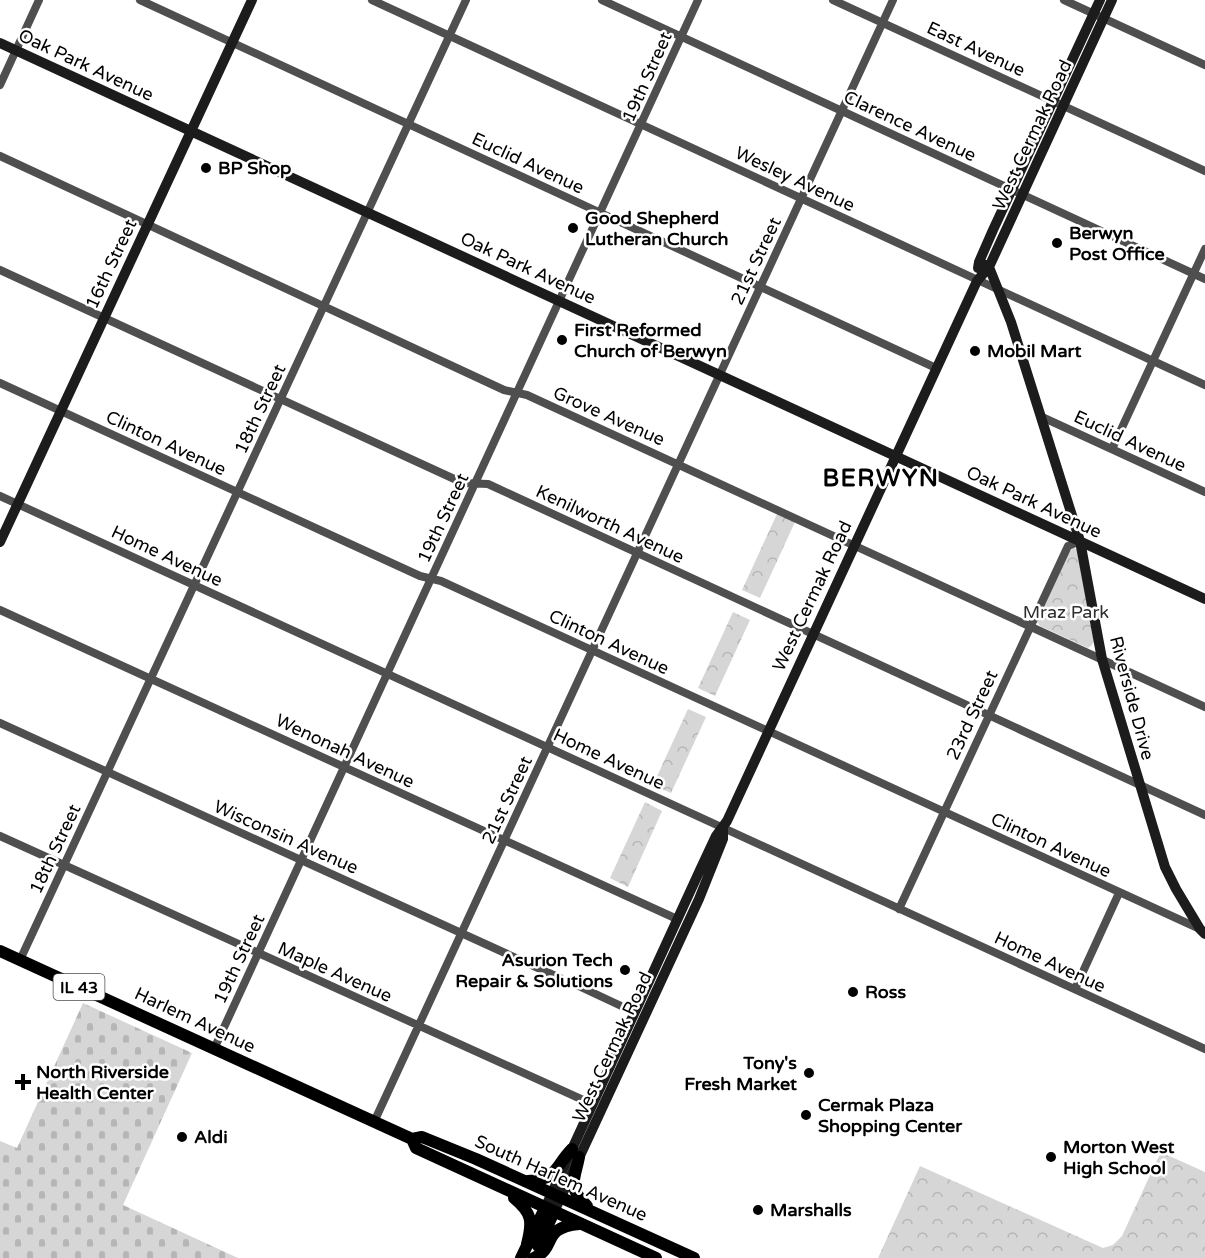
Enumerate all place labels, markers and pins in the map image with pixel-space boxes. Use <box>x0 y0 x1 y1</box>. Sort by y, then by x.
place label: BP Shop <box>218 157 291 179</box>
marker: BP Shop <box>199 161 213 175</box>
place label: Good Shepherd Lutheran Church <box>585 207 729 250</box>
marker: Good Shepherd Lutheran Church <box>566 221 580 235</box>
place label: Berwyn Post Office <box>1069 222 1165 265</box>
marker: Berwyn Post Office <box>1050 236 1064 250</box>
place label: First Reformed Church of Berwyn <box>574 319 727 362</box>
marker: First Reformed Church of Berwyn <box>555 333 569 347</box>
place label: Mobil Mart <box>987 340 1081 362</box>
marker: Mobil Mart <box>968 344 982 358</box>
place label: Asurion Tech Repair & Solutions <box>455 949 613 992</box>
marker: Asurion Tech Repair & Solutions <box>618 963 632 977</box>
place label: Ross <box>865 981 906 1003</box>
marker: Ross <box>846 985 860 999</box>
place label: Tony's Fresh Market <box>684 1052 797 1095</box>
place label: North Riverside Health Center <box>36 1061 169 1104</box>
marker: Tony's Fresh Market <box>802 1066 816 1080</box>
marker: North Riverside Health Center <box>14 1073 32 1091</box>
place label: Cermak Plaza Shopping Center <box>818 1094 963 1137</box>
marker: Cermak Plaza Shopping Center <box>799 1108 813 1122</box>
place label: Aldi <box>194 1126 228 1148</box>
marker: Aldi <box>175 1130 189 1144</box>
place label: Morton West High School <box>1063 1136 1174 1179</box>
marker: Morton West High School <box>1044 1150 1058 1164</box>
place label: Marshalls <box>770 1199 852 1221</box>
marker: Marshalls <box>751 1203 765 1217</box>

